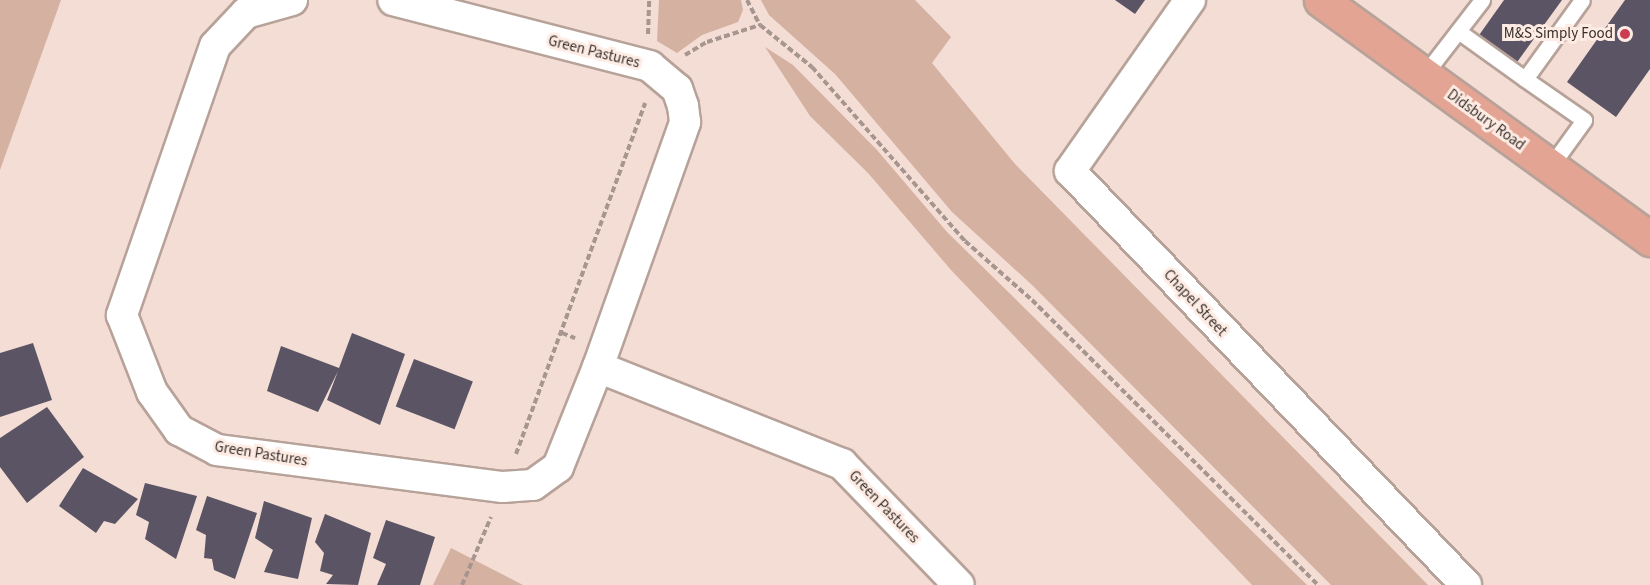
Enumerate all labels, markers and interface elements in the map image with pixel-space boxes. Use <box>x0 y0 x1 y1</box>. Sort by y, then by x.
place label: M&S Simply Food <box>1504 25 1613 43</box>
marker: M&S Simply Food <box>1618 27 1632 41</box>
street label: Green Pastures <box>546 32 642 72</box>
street label: Didsbury Road <box>1444 86 1528 154</box>
street label: Chapel Street <box>1160 266 1230 340</box>
street label: Green Pastures <box>213 438 309 470</box>
street label: Green Pastures <box>845 467 923 547</box>

